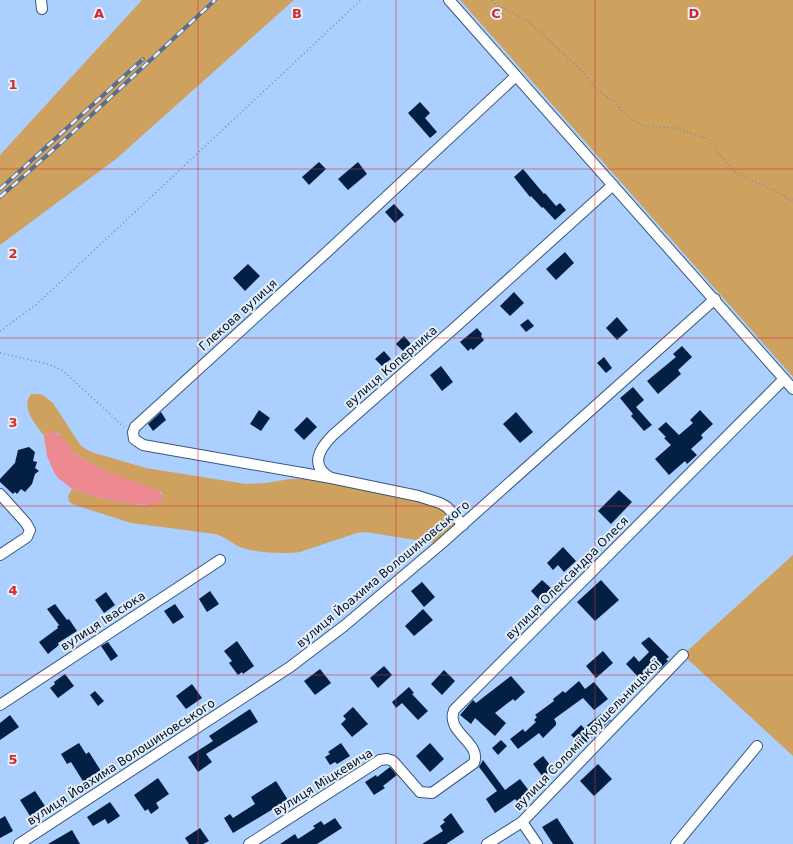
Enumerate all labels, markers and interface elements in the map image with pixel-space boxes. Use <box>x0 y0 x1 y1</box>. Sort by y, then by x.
text: A <box>94 6 104 21</box>
text: B <box>292 6 302 21</box>
text: C <box>491 6 501 21</box>
text: D <box>689 6 700 21</box>
text: 1 <box>8 77 18 92</box>
text: 2 <box>8 246 18 261</box>
street label: Глекова вулиця <box>196 276 280 354</box>
street label: вулиця Коперника <box>342 323 440 411</box>
text: 3 <box>8 415 18 430</box>
street label: вулиця Йоахима Волошиновського <box>293 497 472 650</box>
street label: вулиця Олександра Олеся <box>503 514 631 642</box>
text: 4 <box>8 583 18 598</box>
street label: вулиця Івасюка <box>58 588 148 654</box>
street label: вулиця Соломії Крушельницької <box>511 656 663 813</box>
street label: вулиця Йоахима Волошиновського <box>24 695 218 828</box>
street label: вулиця Міцкевича <box>271 746 375 818</box>
text: 5 <box>8 752 18 767</box>

